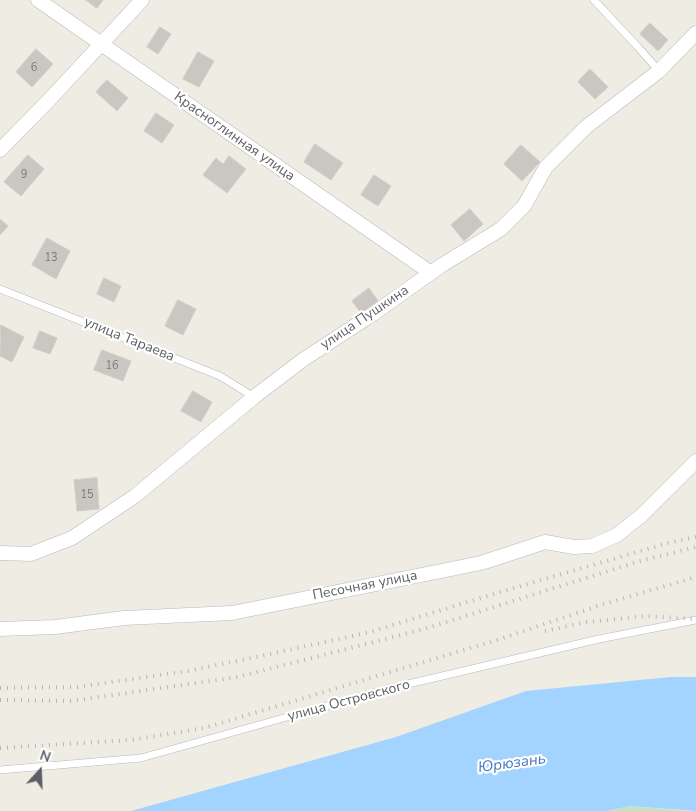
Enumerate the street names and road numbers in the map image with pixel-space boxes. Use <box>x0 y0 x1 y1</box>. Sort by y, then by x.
street label: Красноглинная улица <box>170 89 298 185</box>
street label: улица Пушкина <box>318 282 412 354</box>
street label: улица Тараева <box>81 314 177 366</box>
street label: Песочная улица <box>311 568 419 604</box>
street label: улица Островского <box>286 677 412 725</box>

